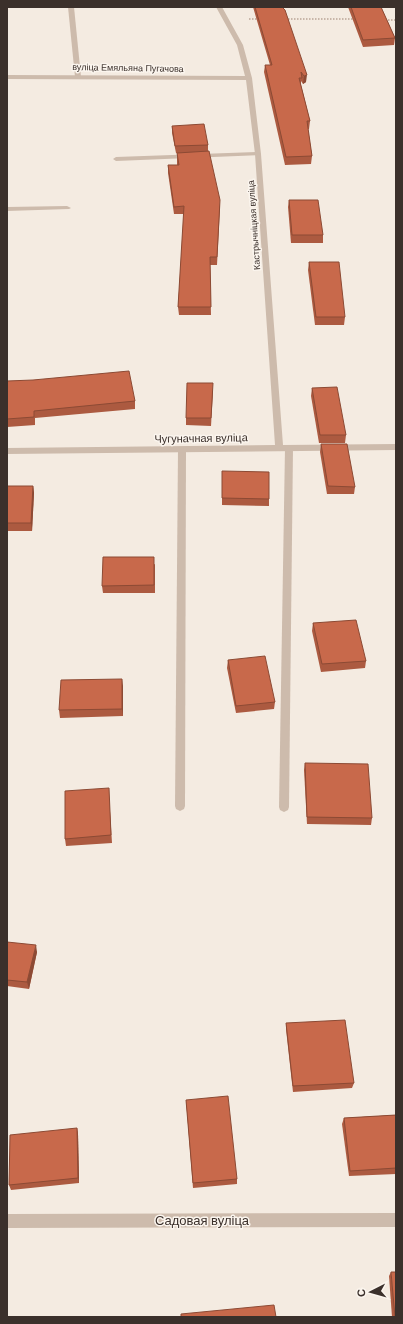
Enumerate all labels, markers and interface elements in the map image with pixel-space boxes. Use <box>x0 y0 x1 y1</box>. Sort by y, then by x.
street label: вуліца Емяльяна Пугачова <box>72 62 184 74</box>
street label: Кастрычніцкая вуліца <box>246 180 262 270</box>
street label: Чугуначная вуліца <box>154 431 249 445</box>
street label: Садовая вуліца <box>155 1213 250 1228</box>
north arrow <box>351 1272 391 1312</box>
text: С <box>355 1288 367 1298</box>

